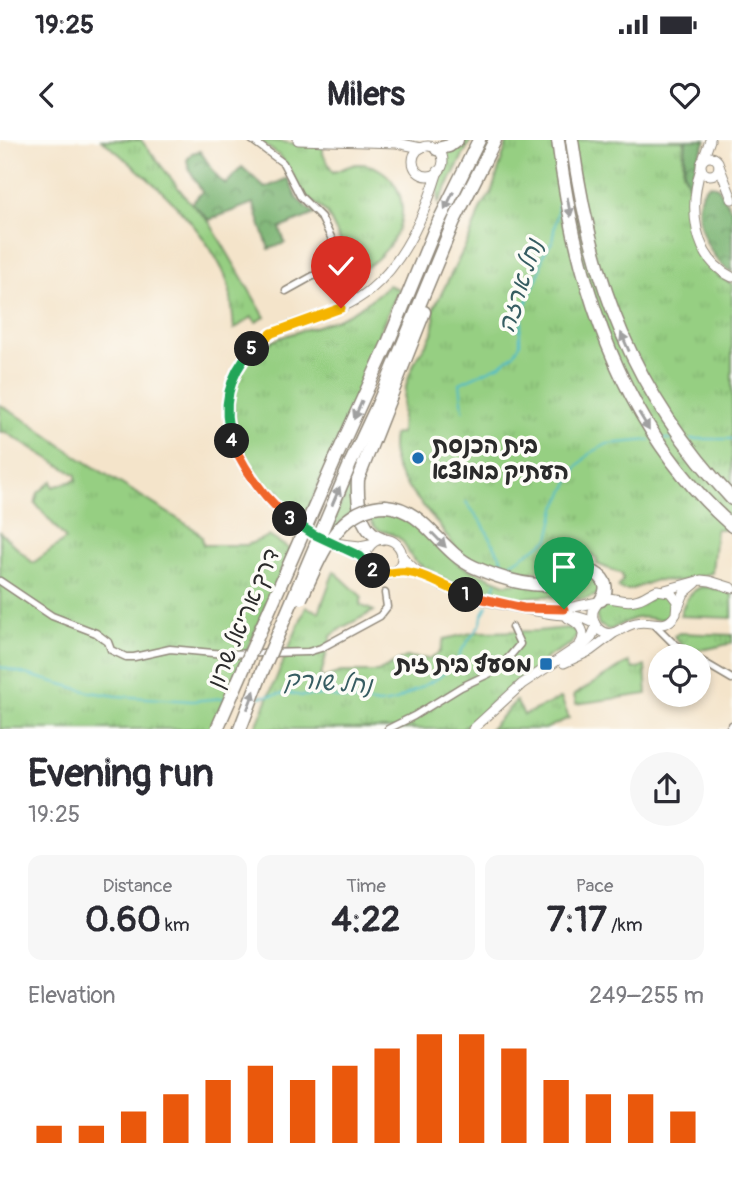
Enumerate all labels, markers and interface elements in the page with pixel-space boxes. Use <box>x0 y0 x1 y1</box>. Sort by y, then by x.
text: 19:25 <box>35 9 94 41</box>
text: Milers <box>327 75 405 115</box>
icon: back <box>28 76 66 114</box>
icon: heart <box>666 76 704 114</box>
one-way arrow <box>443 191 454 211</box>
one-way arrow <box>563 197 574 219</box>
water label: נחל ארזה <box>492 234 550 337</box>
pin <box>311 236 371 308</box>
icon: check <box>322 247 360 285</box>
pin: 5 <box>234 332 270 367</box>
one-way arrow <box>619 332 630 353</box>
text: 5 <box>246 336 257 360</box>
one-way arrow <box>352 399 363 420</box>
one-way arrow <box>638 411 651 430</box>
pin: 4 <box>215 424 250 458</box>
text: 4 <box>226 428 237 452</box>
place label: בית הכנסת העתיק במוצא <box>432 431 569 486</box>
marker: בית הכנסת העתיק במוצא <box>410 450 426 466</box>
one-way arrow <box>330 486 342 506</box>
pin: 3 <box>272 502 308 536</box>
text: 3 <box>284 506 295 530</box>
one-way arrow <box>430 531 446 548</box>
pin <box>534 537 594 609</box>
street label: דרך אריאל שרון <box>201 544 286 692</box>
icon: arrive <box>545 548 583 586</box>
pin: 2 <box>356 554 390 588</box>
text: 2 <box>367 558 378 582</box>
pin: 1 <box>448 578 484 612</box>
text: 1 <box>462 582 469 606</box>
map controls <box>648 644 711 707</box>
button: locate <box>648 644 711 707</box>
place label: מסעף בית זית <box>393 650 532 679</box>
marker: מסעף בית זית <box>538 656 554 672</box>
water label: נחל שורק <box>283 665 375 700</box>
one-way arrow <box>245 690 256 711</box>
text: Evening run <box>28 750 214 798</box>
button: share <box>630 752 704 826</box>
text: 19:25 <box>28 800 80 829</box>
text: Distance <box>103 874 172 898</box>
text: Time <box>346 874 386 898</box>
text: Pace <box>576 874 613 898</box>
text: 0.60 <box>85 898 161 942</box>
text: 4:22 <box>332 898 400 942</box>
text: 7:17 <box>547 898 607 942</box>
text: km <box>161 913 190 937</box>
text: /km <box>607 913 643 937</box>
text: Elevation <box>28 981 116 1010</box>
text: 249–255 m <box>589 981 704 1010</box>

